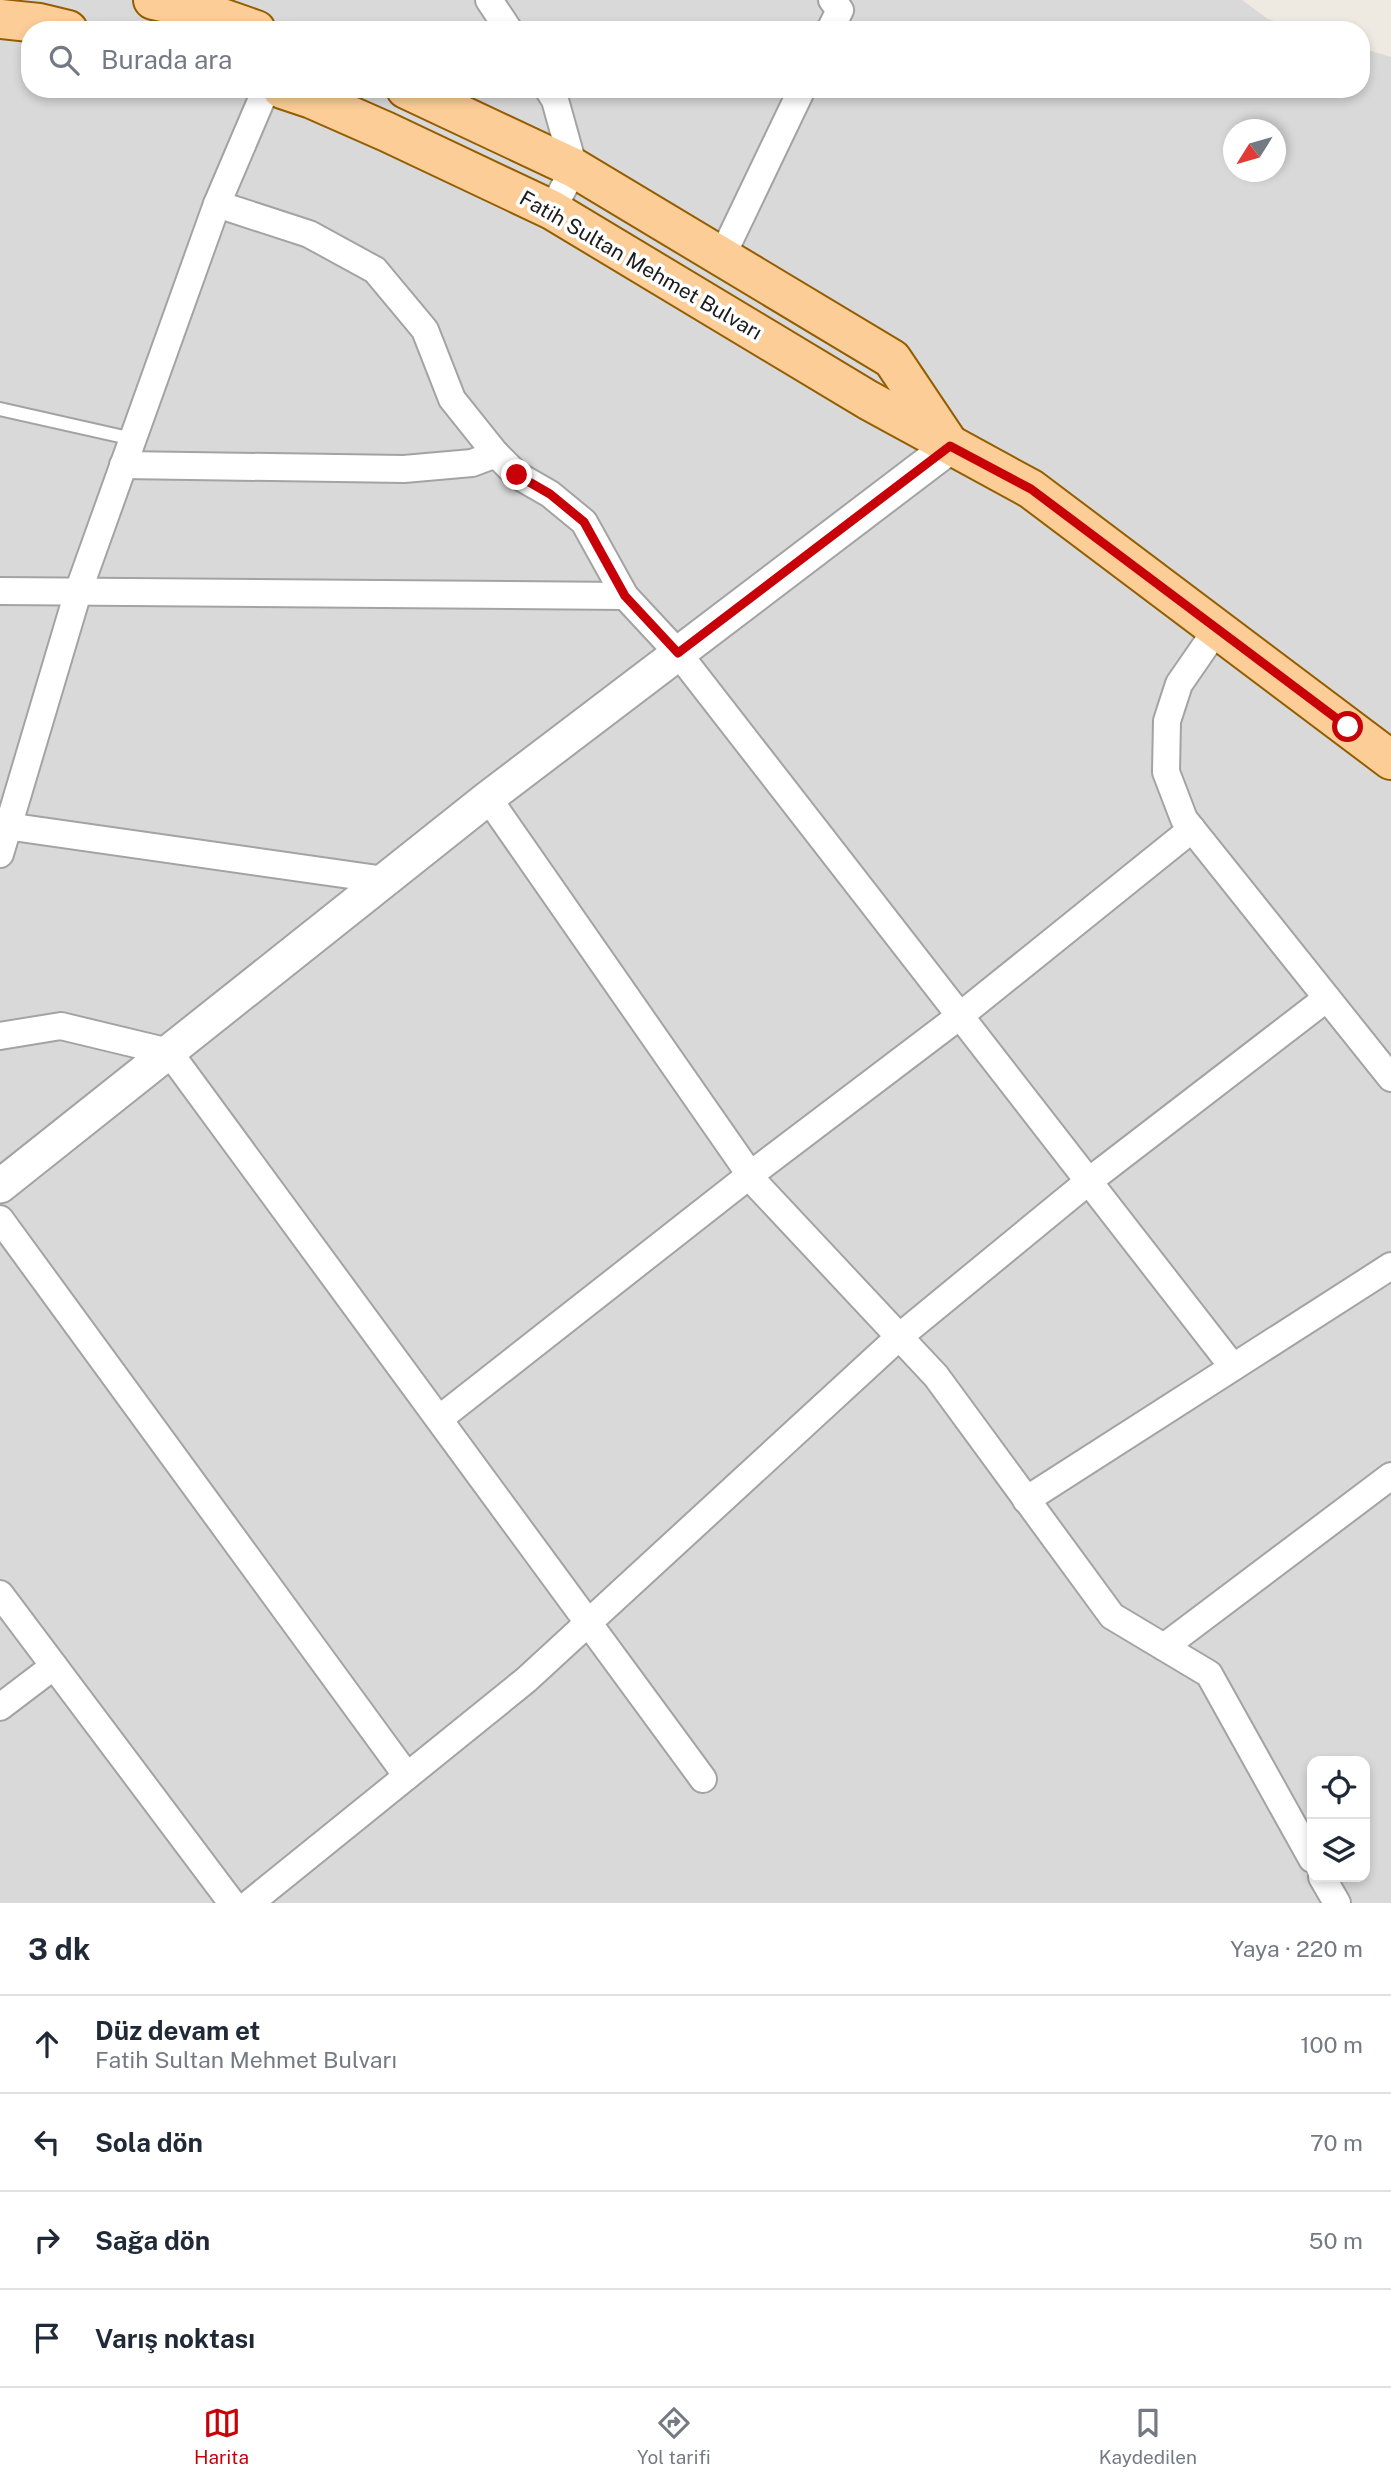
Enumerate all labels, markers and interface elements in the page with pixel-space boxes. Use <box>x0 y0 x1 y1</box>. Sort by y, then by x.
search box <box>21 21 1370 98</box>
icon: search <box>45 41 83 79</box>
text: Burada ara <box>101 44 232 75</box>
north arrow <box>1223 119 1286 182</box>
street label: Fatih Sultan Mehmet Bulvarı <box>515 185 767 345</box>
route end <box>501 459 532 490</box>
route start <box>1332 711 1363 742</box>
map controls <box>1307 1756 1370 1882</box>
button: locate <box>1307 1756 1370 1819</box>
button: layers <box>1307 1819 1370 1882</box>
text: 3 dk <box>28 1931 90 1967</box>
text: Yaya · 220 m <box>1230 1935 1363 1962</box>
text: Düz devam et <box>95 2015 260 2046</box>
icon: ahead <box>28 2025 66 2063</box>
text: 100 m <box>1300 2031 1363 2058</box>
text: Fatih Sultan Mehmet Bulvarı <box>95 2046 397 2073</box>
icon: left <box>28 2123 66 2161</box>
text: Sola dön <box>95 2127 203 2158</box>
text: 70 m <box>1310 2129 1363 2156</box>
icon: right <box>28 2221 66 2259</box>
text: Sağa dön <box>95 2225 210 2256</box>
text: 50 m <box>1309 2227 1363 2254</box>
icon: arrive <box>28 2319 66 2357</box>
text: Varış noktası <box>95 2323 255 2354</box>
tab: Harita <box>194 2404 249 2468</box>
tab: Yol tarifi <box>637 2404 711 2468</box>
tab: Kaydedilen <box>1099 2404 1197 2468</box>

